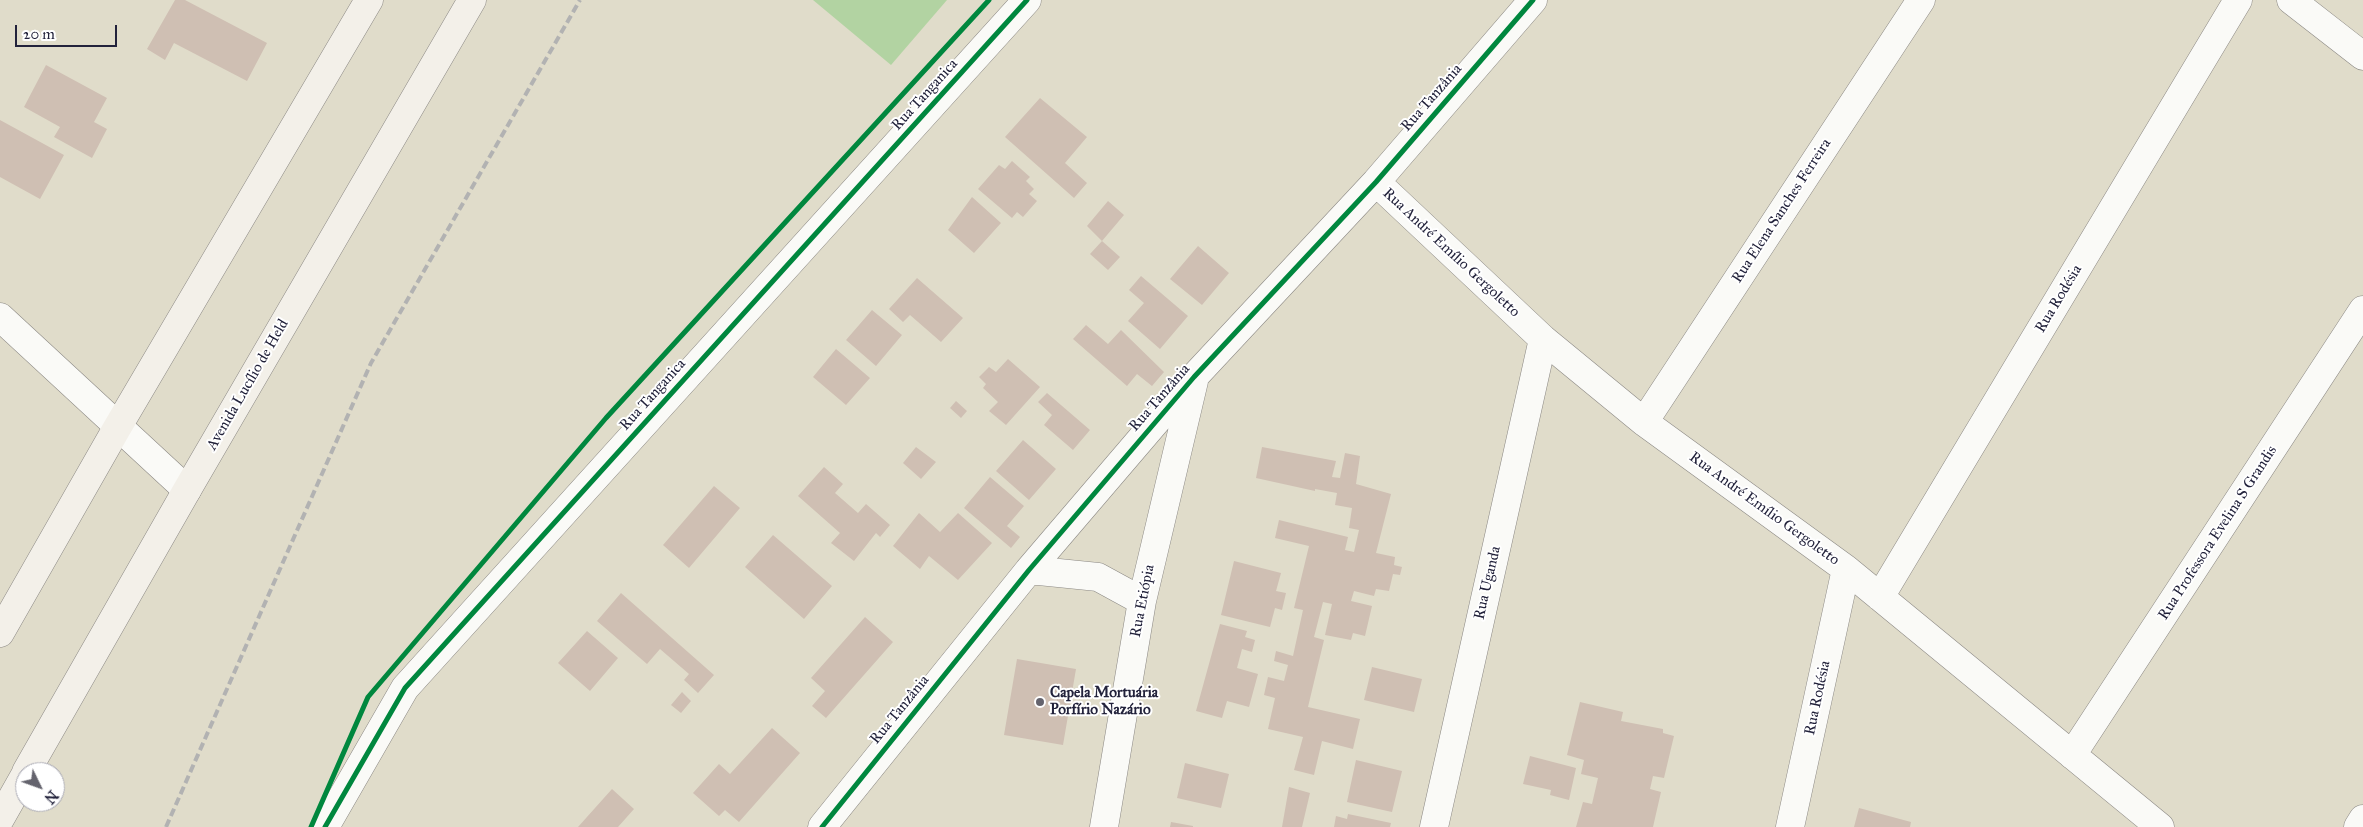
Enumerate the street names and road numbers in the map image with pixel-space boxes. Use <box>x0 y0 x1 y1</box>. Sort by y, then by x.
street label: Rua Tanganica <box>888 56 962 134</box>
street label: Rua Tanzânia <box>1398 61 1466 135</box>
street label: Rua Elena Sanches Ferreira <box>1729 135 1835 287</box>
street label: Rua André Emílio Gergoletto <box>1379 185 1523 321</box>
street label: Rua Rodésia <box>2032 262 2086 336</box>
street label: Avenida Lucílio de Held <box>203 316 293 454</box>
street label: Rua Tanganica <box>616 356 690 434</box>
street label: Rua Tanzânia <box>1126 361 1194 435</box>
street label: Rua Professora Evelina S Grandis <box>2155 442 2281 624</box>
street label: Rua André Emílio Gergoletto <box>1685 448 1843 570</box>
street label: Rua Uganda <box>1471 545 1505 621</box>
street label: Rua Etiópia <box>1127 563 1159 639</box>
street label: Rua Rodésia <box>1801 659 1835 737</box>
street label: Rua Tanzânia <box>867 672 933 748</box>

